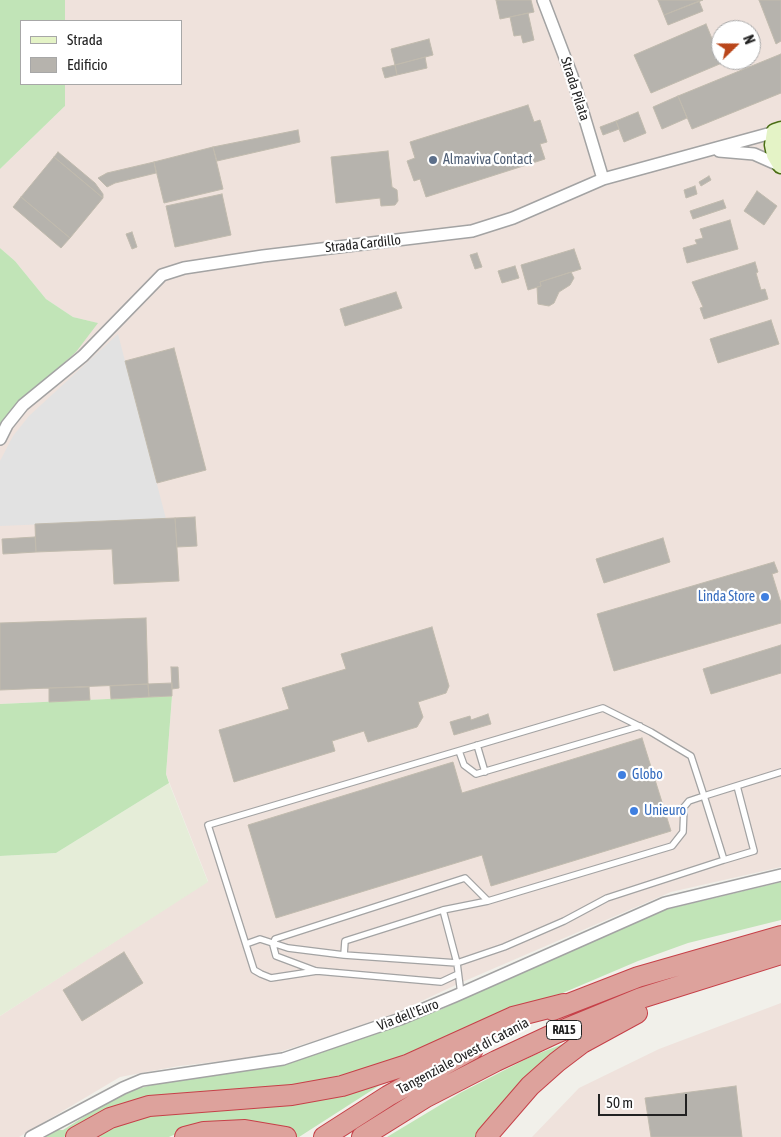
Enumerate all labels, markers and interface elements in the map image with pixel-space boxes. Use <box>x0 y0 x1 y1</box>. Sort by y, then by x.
legend <box>20 20 182 85</box>
north arrow <box>711 20 761 70</box>
text: Strada <box>67 31 103 48</box>
text: N <box>740 33 758 47</box>
street label: Strada Pilata <box>557 55 593 123</box>
text: Edificio <box>67 56 108 73</box>
place label: Almaviva Contact <box>443 152 533 168</box>
marker: Almaviva Contact <box>427 154 439 166</box>
street label: Strada Cardillo <box>324 232 402 256</box>
place label: Linda Store <box>698 589 755 605</box>
marker: Linda Store <box>759 591 771 603</box>
place label: Globo <box>632 767 663 783</box>
marker: Globo <box>616 769 628 781</box>
place label: Unieuro <box>644 803 686 819</box>
marker: Unieuro <box>628 805 640 817</box>
street label: Via dell'Euro <box>375 996 441 1034</box>
street label: Tangenziale Ovest di Catania <box>394 1014 532 1098</box>
road number: RA15 <box>546 1020 582 1040</box>
scale bar <box>601 1084 690 1116</box>
text: 50 m <box>606 1094 633 1111</box>

